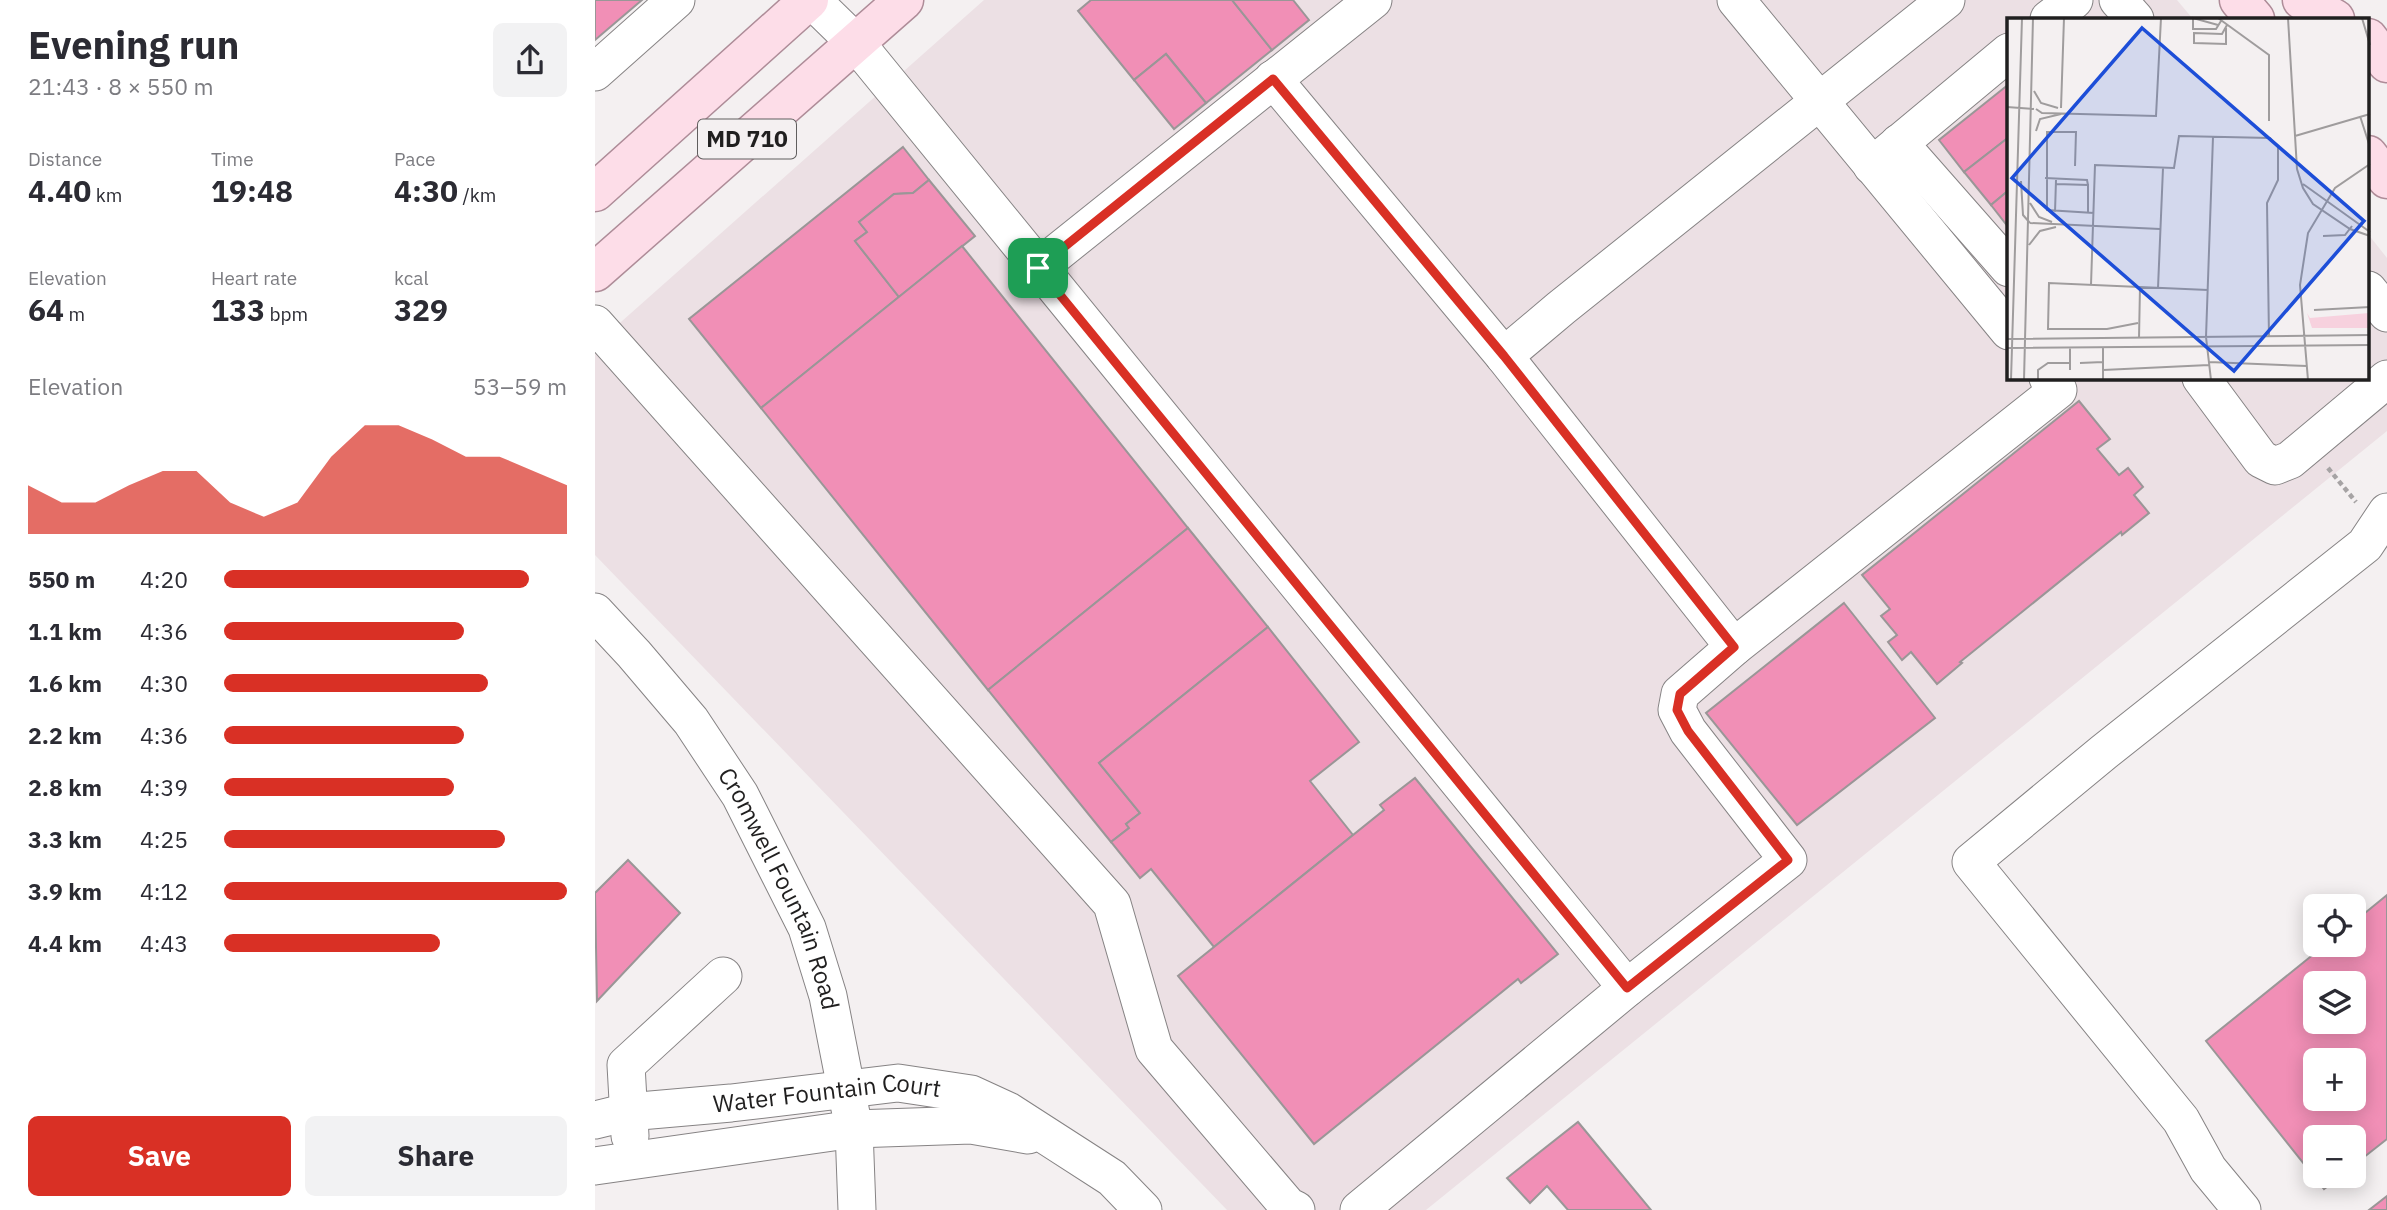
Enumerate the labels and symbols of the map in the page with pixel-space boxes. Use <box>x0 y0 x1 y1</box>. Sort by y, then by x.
inset map <box>2007 18 2369 380</box>
road number: MD 710 <box>698 120 796 158</box>
pin <box>1008 238 1068 298</box>
street label: Cromwell Fountain Road <box>711 761 847 1012</box>
street label: Water Fountain Court <box>712 1066 943 1120</box>

